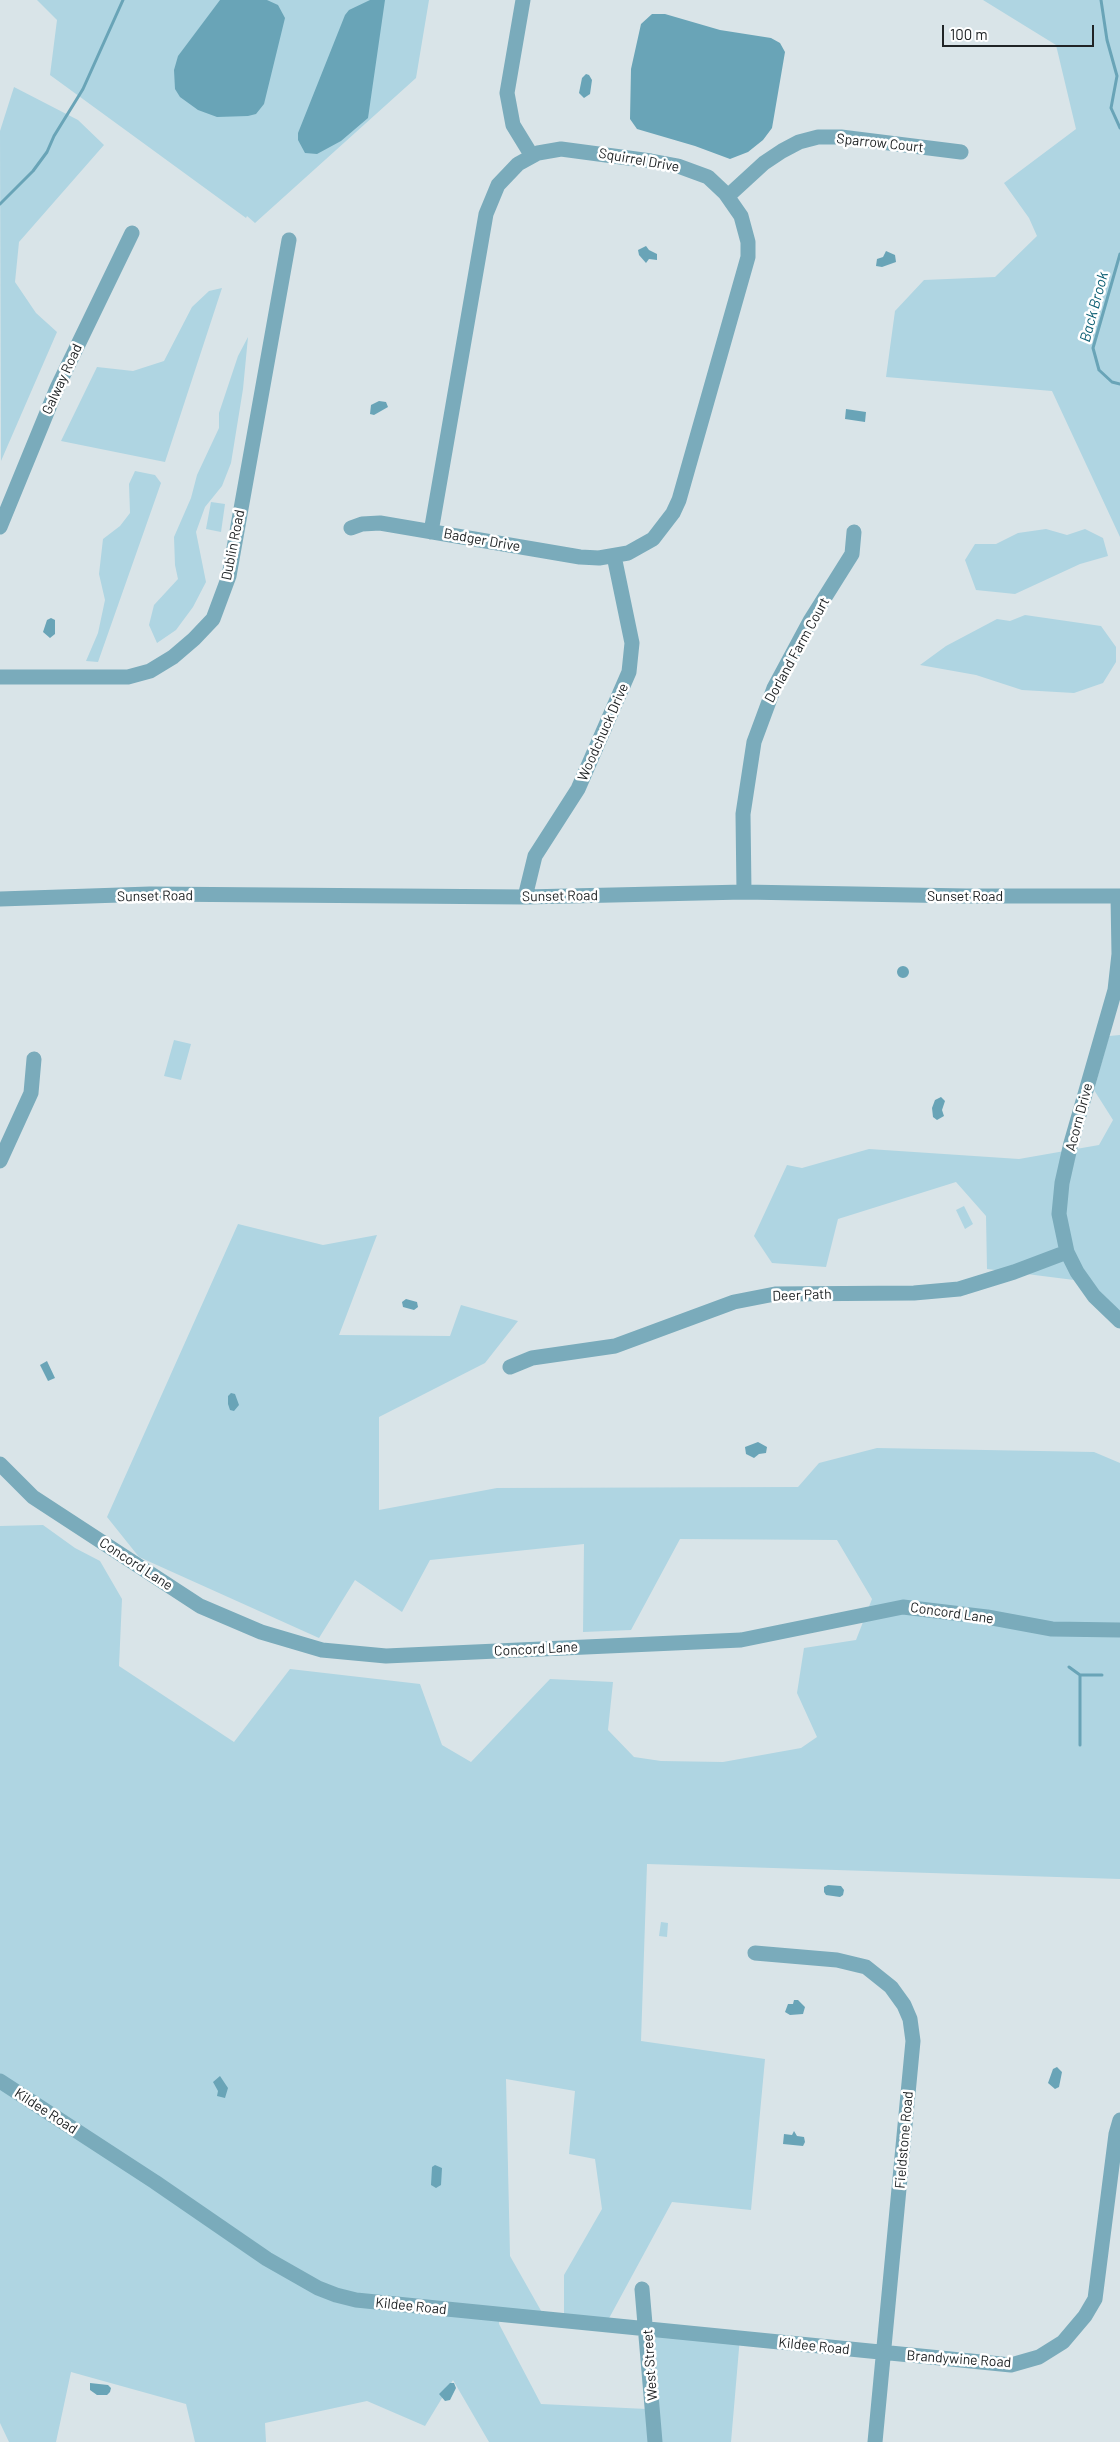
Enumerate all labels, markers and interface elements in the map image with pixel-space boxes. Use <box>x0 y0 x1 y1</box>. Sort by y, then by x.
scale bar <box>945 15 1098 47</box>
text: 100 m <box>950 25 988 43</box>
street label: Sparrow Court <box>836 130 924 156</box>
street label: Squirrel Drive <box>597 145 681 175</box>
water label: Back Brook <box>1076 270 1112 344</box>
street label: Galway Road <box>38 341 86 417</box>
street label: Dublin Road <box>218 508 248 582</box>
street label: Badger Drive <box>442 525 522 555</box>
street label: Dorland Farm Court <box>761 594 833 706</box>
street label: Woodchuck Drive <box>574 681 632 783</box>
street label: Sunset Road <box>117 887 193 905</box>
street label: Sunset Road <box>522 887 598 905</box>
street label: Sunset Road <box>927 888 1003 904</box>
street label: Acorn Drive <box>1062 1081 1096 1153</box>
street label: Deer Path <box>772 1286 832 1304</box>
street label: Concord Lane <box>96 1534 176 1594</box>
street label: Concord Lane <box>909 1599 995 1627</box>
street label: Concord Lane <box>494 1638 578 1660</box>
street label: Kildee Road <box>11 2084 81 2138</box>
street label: Fieldstone Road <box>891 2091 917 2189</box>
street label: Kildee Road <box>374 2294 448 2318</box>
street label: West Street <box>639 2329 661 2401</box>
street label: Kildee Road <box>777 2334 851 2358</box>
street label: Brandywine Road <box>906 2347 1012 2371</box>

